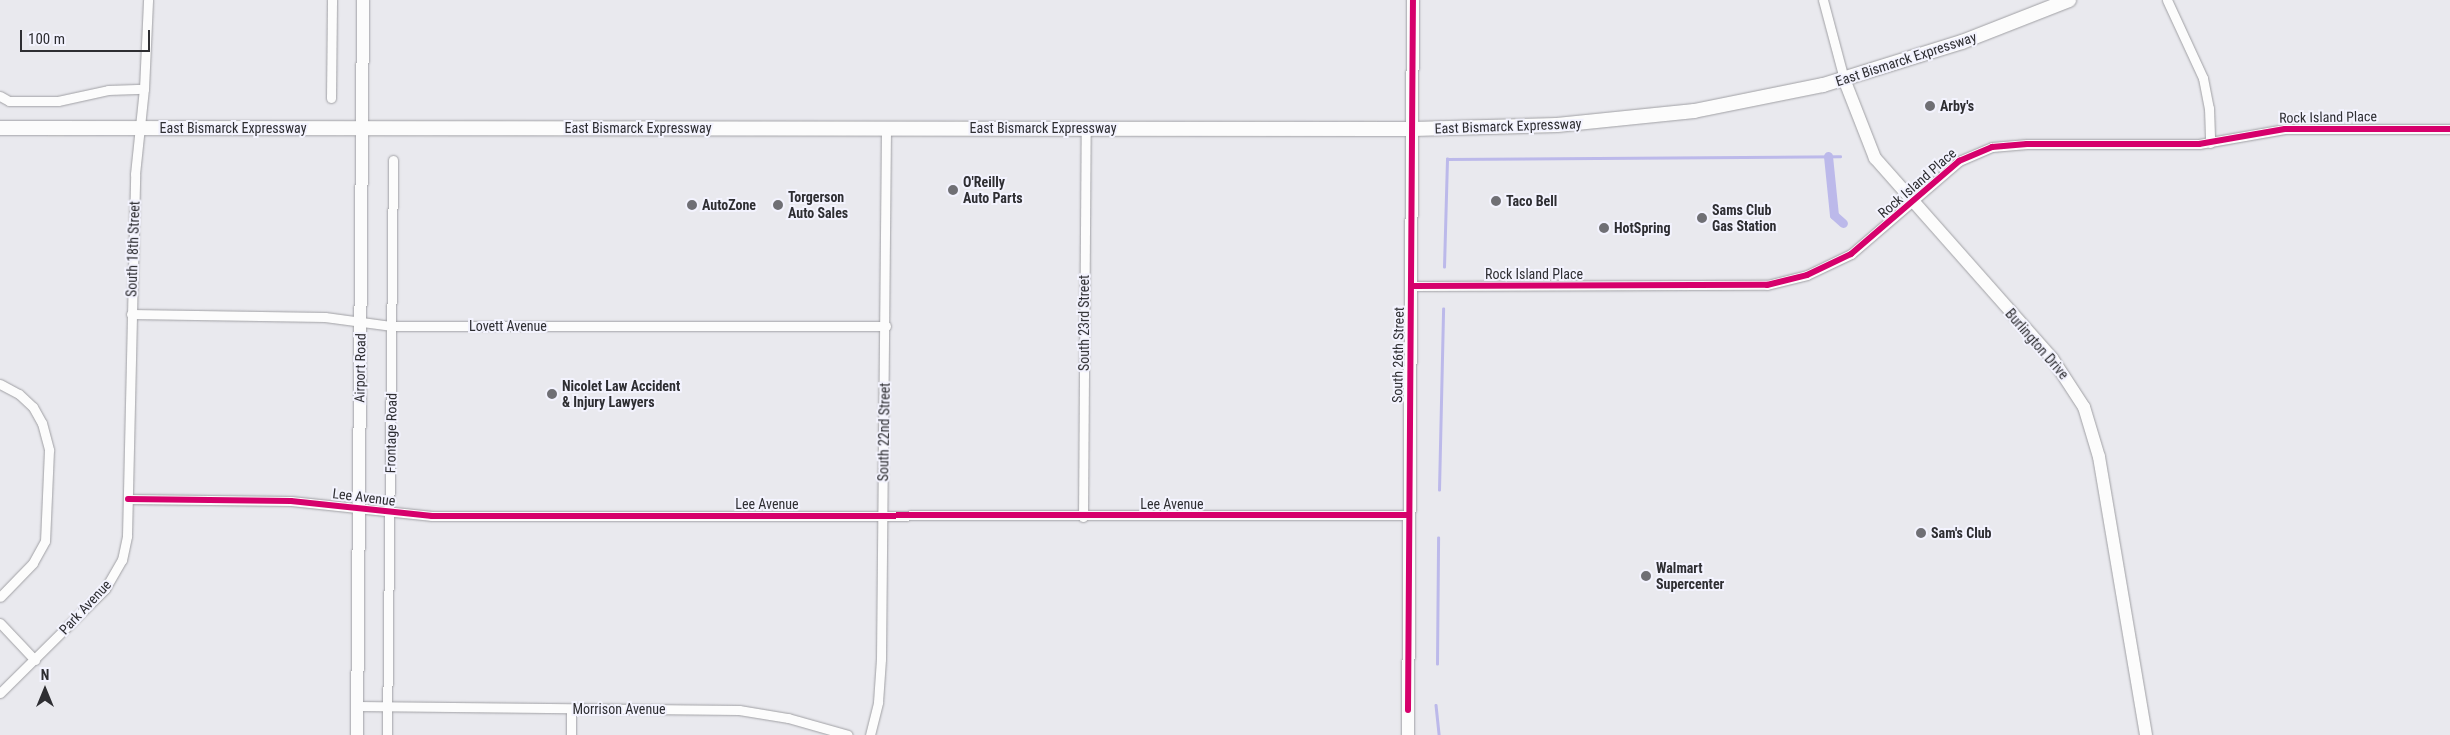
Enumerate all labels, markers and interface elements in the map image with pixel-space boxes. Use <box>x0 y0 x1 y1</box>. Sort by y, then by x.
scale bar <box>22 20 152 52</box>
street label: East Bismarck Expressway <box>1833 28 1979 90</box>
text: 100 m <box>28 30 65 48</box>
place label: Arby's <box>1940 98 1974 114</box>
marker: Arby's <box>1924 100 1936 112</box>
street label: Rock Island Place <box>2279 108 2377 126</box>
street label: East Bismarck Expressway <box>1434 115 1582 137</box>
street label: East Bismarck Expressway <box>159 120 307 136</box>
street label: East Bismarck Expressway <box>564 120 712 136</box>
street label: East Bismarck Expressway <box>969 120 1117 136</box>
street label: Rock Island Place <box>1875 145 1959 221</box>
place label: O'Reilly Auto Parts <box>963 174 1023 206</box>
marker: O'Reilly Auto Parts <box>947 184 959 196</box>
place label: Torgerson Auto Sales <box>788 189 848 222</box>
place label: Taco Bell <box>1506 193 1557 209</box>
marker: Taco Bell <box>1490 195 1502 207</box>
place label: AutoZone <box>702 197 756 213</box>
marker: AutoZone <box>686 199 698 211</box>
marker: Torgerson Auto Sales <box>772 199 784 211</box>
street label: South 18th Street <box>123 201 143 297</box>
place label: Sams Club Gas Station <box>1712 202 1776 234</box>
marker: Sams Club Gas Station <box>1696 212 1708 224</box>
place label: HotSpring <box>1614 220 1670 236</box>
marker: HotSpring <box>1598 222 1610 234</box>
street label: Rock Island Place <box>1485 266 1583 282</box>
street label: South 23rd Street <box>1076 275 1092 371</box>
street label: Burlington Drive <box>2002 305 2072 383</box>
street label: South 26th Street <box>1389 307 1407 403</box>
street label: Lovett Avenue <box>469 318 547 334</box>
street label: Airport Road <box>351 333 369 403</box>
place label: Nicolet Law Accident & Injury Lawyers <box>562 378 680 411</box>
street label: South 22nd Street <box>875 382 893 482</box>
marker: Nicolet Law Accident & Injury Lawyers <box>546 388 558 400</box>
street label: Frontage Road <box>382 393 400 473</box>
street label: Lee Avenue <box>332 485 396 509</box>
street label: Lee Avenue <box>735 496 799 512</box>
street label: Lee Avenue <box>1140 496 1204 512</box>
place label: Sam's Club <box>1931 525 1992 541</box>
marker: Sam's Club <box>1915 527 1927 539</box>
place label: Walmart Supercenter <box>1656 560 1724 592</box>
marker: Walmart Supercenter <box>1640 570 1652 582</box>
street label: Park Avenue <box>56 576 114 638</box>
north arrow <box>20 665 70 715</box>
text: N <box>41 667 49 683</box>
street label: Morrison Avenue <box>572 701 666 717</box>

